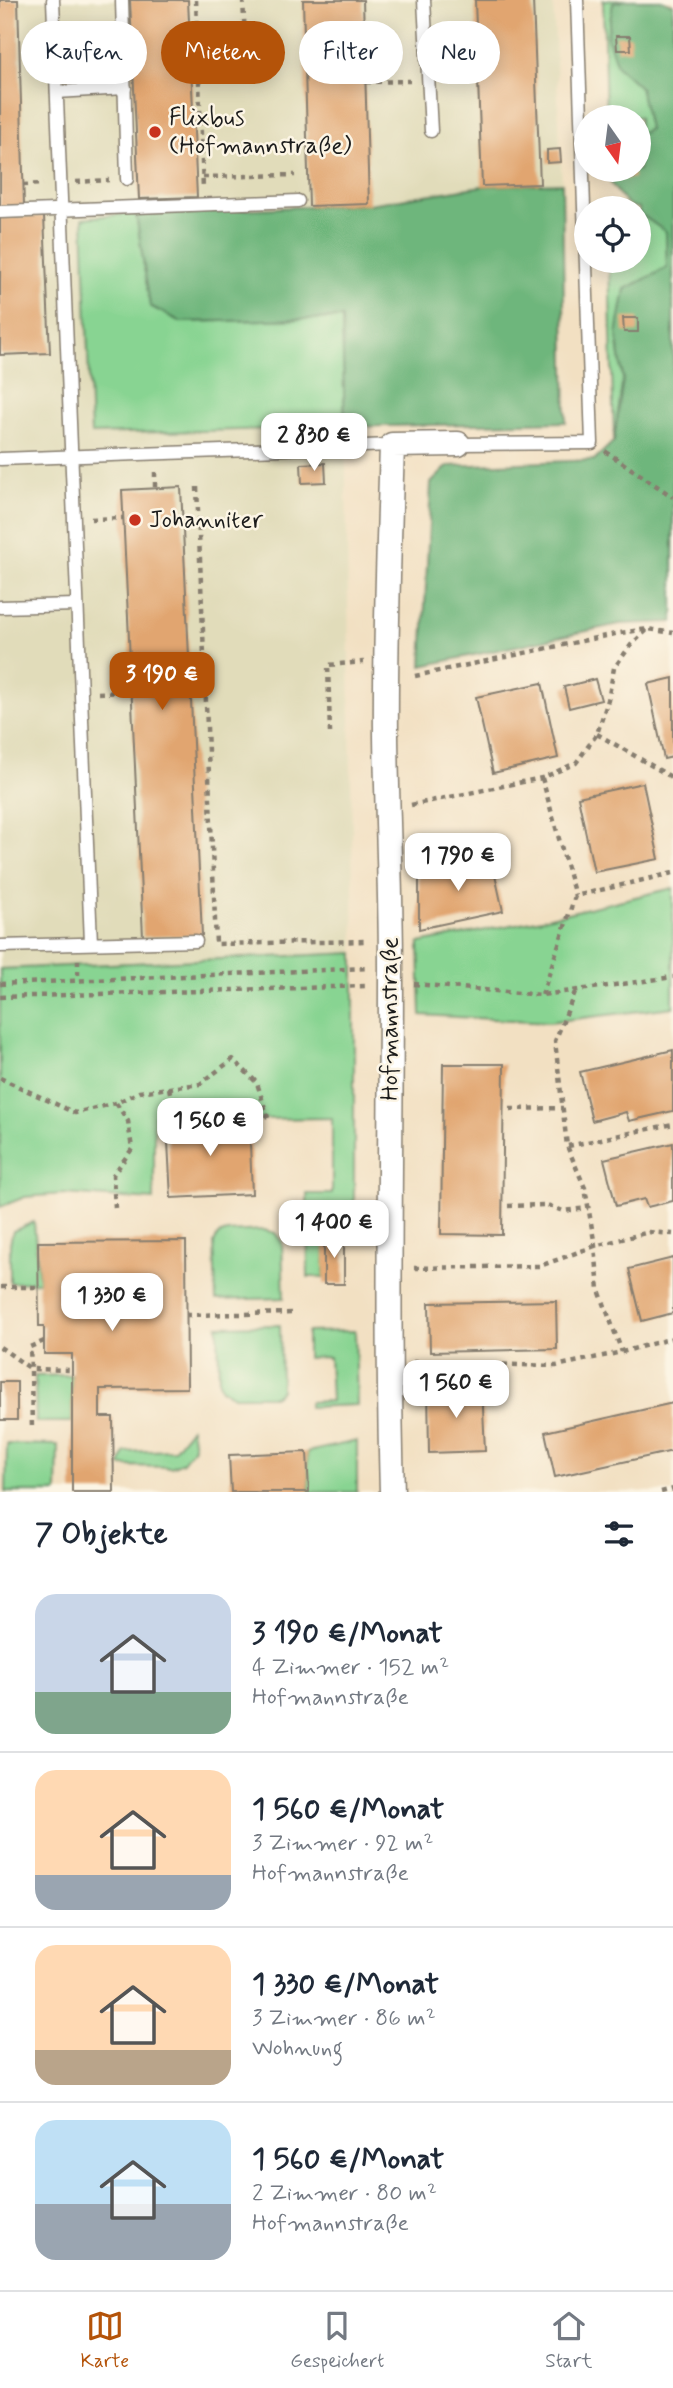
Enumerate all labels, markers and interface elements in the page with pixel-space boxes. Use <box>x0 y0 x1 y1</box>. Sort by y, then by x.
chip: Kaufen <box>21 21 147 84</box>
chip: Mieten <box>161 21 285 84</box>
chip: Filter <box>299 21 403 84</box>
chip: Neu <box>417 21 500 84</box>
place label: Flixbus (Hofmannstraße) <box>169 103 352 162</box>
north arrow <box>574 105 651 182</box>
map controls <box>574 105 651 273</box>
marker: Flixbus (Hofmannstraße) <box>147 124 163 140</box>
button: locate <box>574 196 651 273</box>
pin: 2 830 € <box>249 414 379 473</box>
text: 2 830 € <box>277 421 351 451</box>
place label: Johanniter <box>149 505 264 536</box>
marker: Johanniter <box>127 512 143 528</box>
pin: 3 190 € <box>97 652 227 712</box>
text: 3 190 € <box>126 660 198 690</box>
pin: 1 790 € <box>393 834 523 893</box>
text: 1 790 € <box>421 841 495 871</box>
street label: Hofmannstraße <box>375 937 406 1101</box>
pin: 1 560 € <box>145 1098 275 1158</box>
text: 1 560 € <box>173 1106 247 1136</box>
pin: 1 400 € <box>269 1200 399 1260</box>
text: 1 400 € <box>295 1208 373 1238</box>
pin: 1 330 € <box>47 1274 177 1333</box>
text: 1 330 € <box>77 1281 147 1311</box>
pin: 1 560 € <box>391 1360 521 1420</box>
text: 1 560 € <box>419 1368 493 1398</box>
text: 7 Objekte <box>35 1515 168 1554</box>
icon: filters <box>600 1515 638 1553</box>
text: 3 190 €/Monat <box>252 1614 443 1653</box>
icon: home <box>91 1622 175 1706</box>
text: 4 Zimmer · 152 m² <box>252 1653 449 1683</box>
text: Hofmannstraße <box>252 1683 409 1713</box>
text: 1 560 €/Monat <box>252 1790 444 1829</box>
icon: home <box>91 1798 175 1882</box>
text: 3 Zimmer · 92 m² <box>252 1829 433 1859</box>
text: Hofmannstraße <box>252 1859 409 1889</box>
text: 1 330 €/Monat <box>252 1965 439 2004</box>
icon: home <box>91 1973 175 2057</box>
text: 3 Zimmer · 86 m² <box>252 2004 436 2034</box>
text: Wohnung <box>252 2034 343 2064</box>
text: 1 560 €/Monat <box>252 2140 444 2179</box>
icon: home <box>91 2148 175 2232</box>
text: 2 Zimmer · 80 m² <box>252 2179 437 2209</box>
text: Hofmannstraße <box>252 2209 409 2239</box>
tab: Karte <box>81 2307 129 2374</box>
tab: Gespeichert <box>290 2307 384 2374</box>
tab: Start <box>545 2307 592 2374</box>

